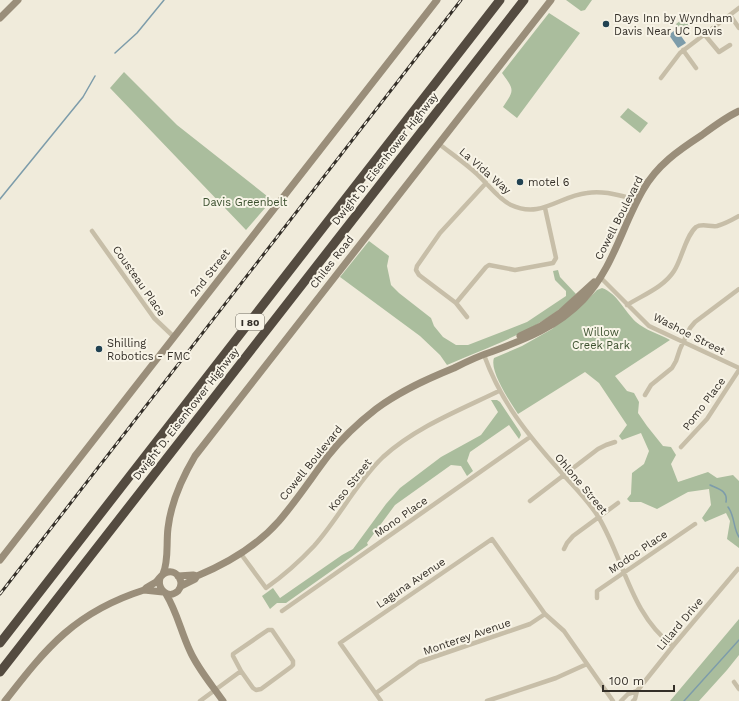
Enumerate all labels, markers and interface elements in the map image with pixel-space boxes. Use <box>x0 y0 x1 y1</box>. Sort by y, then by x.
place label: Days Inn by Wyndham Davis Near UC Davis <box>614 12 733 38</box>
marker: Days Inn by Wyndham Davis Near UC Davis <box>601 19 611 29</box>
street label: Dwight D. Eisenhower Highway <box>329 90 441 228</box>
street label: La Vida Way <box>457 145 514 197</box>
street label: Cowell Boulevard <box>592 174 646 262</box>
place label: motel 6 <box>528 176 570 189</box>
marker: motel 6 <box>515 177 525 187</box>
park label: Davis Greenbelt <box>203 196 288 209</box>
street label: Chiles Road <box>307 233 357 291</box>
street label: Cousteau Place <box>110 243 168 319</box>
street label: 2nd Street <box>187 246 233 299</box>
street label: Washoe Street <box>651 310 727 358</box>
road number: I 80 <box>236 314 264 330</box>
park label: Willow Creek Park <box>572 326 630 352</box>
place label: Shilling Robotics - FMC <box>107 337 191 363</box>
marker: Shilling Robotics - FMC <box>94 344 104 354</box>
street label: Dwight D. Eisenhower Highway <box>130 345 242 483</box>
street label: Pomo Place <box>680 375 728 433</box>
street label: Cowell Boulevard <box>277 423 345 503</box>
street label: Ohlone Street <box>552 451 610 517</box>
street label: Koso Street <box>326 456 375 514</box>
street label: Mono Place <box>372 494 430 540</box>
street label: Modoc Place <box>606 528 670 576</box>
street label: Laguna Avenue <box>374 555 448 611</box>
street label: Lillard Drive <box>654 595 706 653</box>
street label: Monterey Avenue <box>422 616 512 658</box>
scale bar <box>603 667 674 693</box>
text: 100 m <box>609 674 644 688</box>

